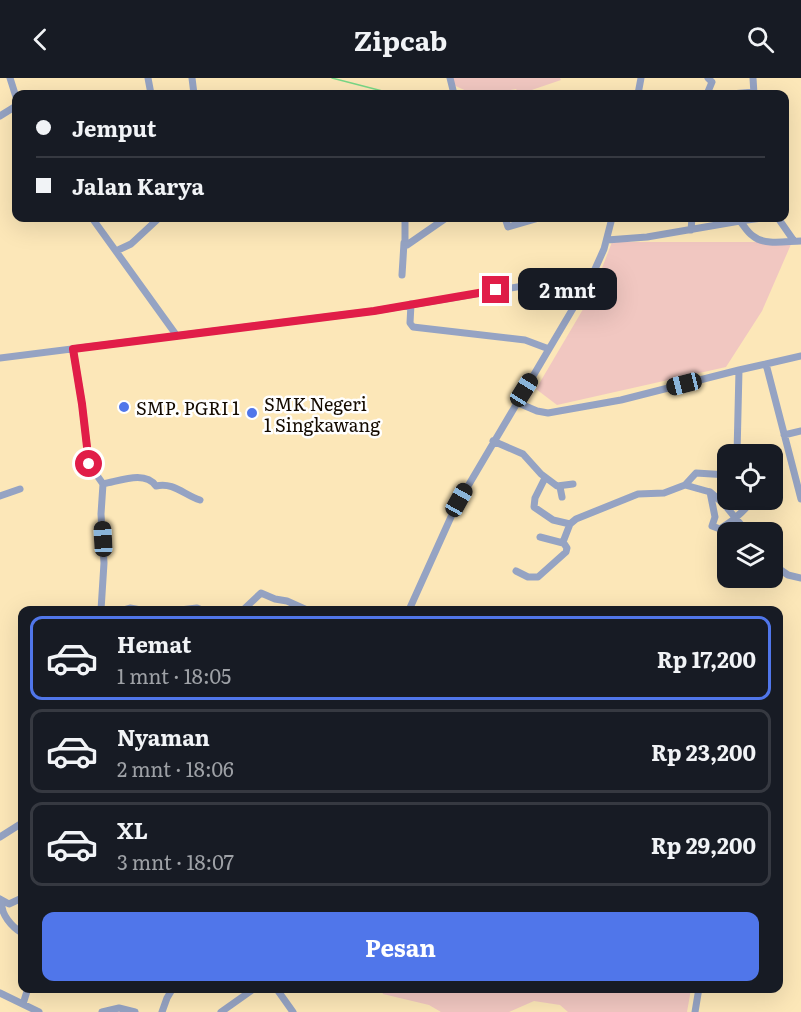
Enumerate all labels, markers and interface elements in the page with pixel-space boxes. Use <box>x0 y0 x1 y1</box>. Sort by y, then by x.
text: Zipcab <box>354 19 447 59</box>
icon: back <box>24 23 57 56</box>
icon: search <box>744 23 777 56</box>
text: Jemput <box>72 111 156 144</box>
text: Jalan Karya <box>72 169 204 202</box>
callout: 2 mnt <box>517 269 616 311</box>
text: 2 mnt <box>539 274 596 304</box>
route end <box>482 276 509 303</box>
car <box>507 370 541 410</box>
car <box>664 371 704 397</box>
place label: SMK Negeri 1 Singkawang <box>264 390 381 438</box>
place label: SMP. PGRI 1 <box>136 394 240 421</box>
marker: SMP. PGRI 1 <box>117 400 131 414</box>
marker: SMK Negeri 1 Singkawang <box>245 406 259 420</box>
map controls <box>717 444 783 588</box>
button: locate <box>717 444 783 510</box>
route start <box>75 450 102 477</box>
car <box>442 480 476 520</box>
car <box>93 521 113 557</box>
button: layers <box>717 522 783 588</box>
text: Hemat <box>117 627 191 660</box>
icon: car <box>45 631 99 685</box>
text: Rp 17,200 <box>657 642 756 675</box>
text: 1 mnt · 18:05 <box>117 660 231 690</box>
text: Nyaman <box>117 720 210 753</box>
icon: car <box>45 724 99 778</box>
text: Rp 23,200 <box>651 735 756 768</box>
text: 2 mnt · 18:06 <box>117 753 234 783</box>
text: XL <box>117 813 148 846</box>
icon: car <box>45 817 99 871</box>
text: Rp 29,200 <box>651 828 756 861</box>
text: 3 mnt · 18:07 <box>117 846 234 876</box>
button: Pesan <box>42 912 759 981</box>

